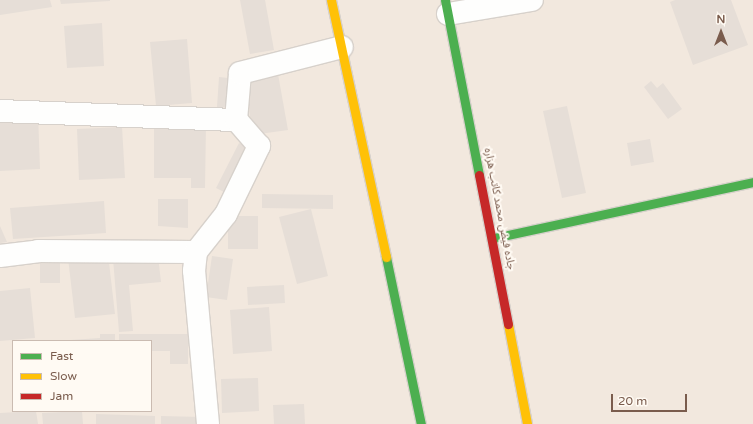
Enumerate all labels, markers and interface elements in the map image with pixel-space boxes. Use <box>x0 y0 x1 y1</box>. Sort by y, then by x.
north arrow <box>701 12 741 52</box>
text: N <box>717 13 725 26</box>
street label: جاده فیض محمد کاتب هزاره <box>481 147 517 271</box>
legend <box>12 340 152 412</box>
text: Fast <box>50 349 73 363</box>
text: Slow <box>50 369 77 383</box>
scale bar <box>613 386 689 412</box>
text: Jam <box>50 389 73 403</box>
text: 20 m <box>618 394 647 408</box>

